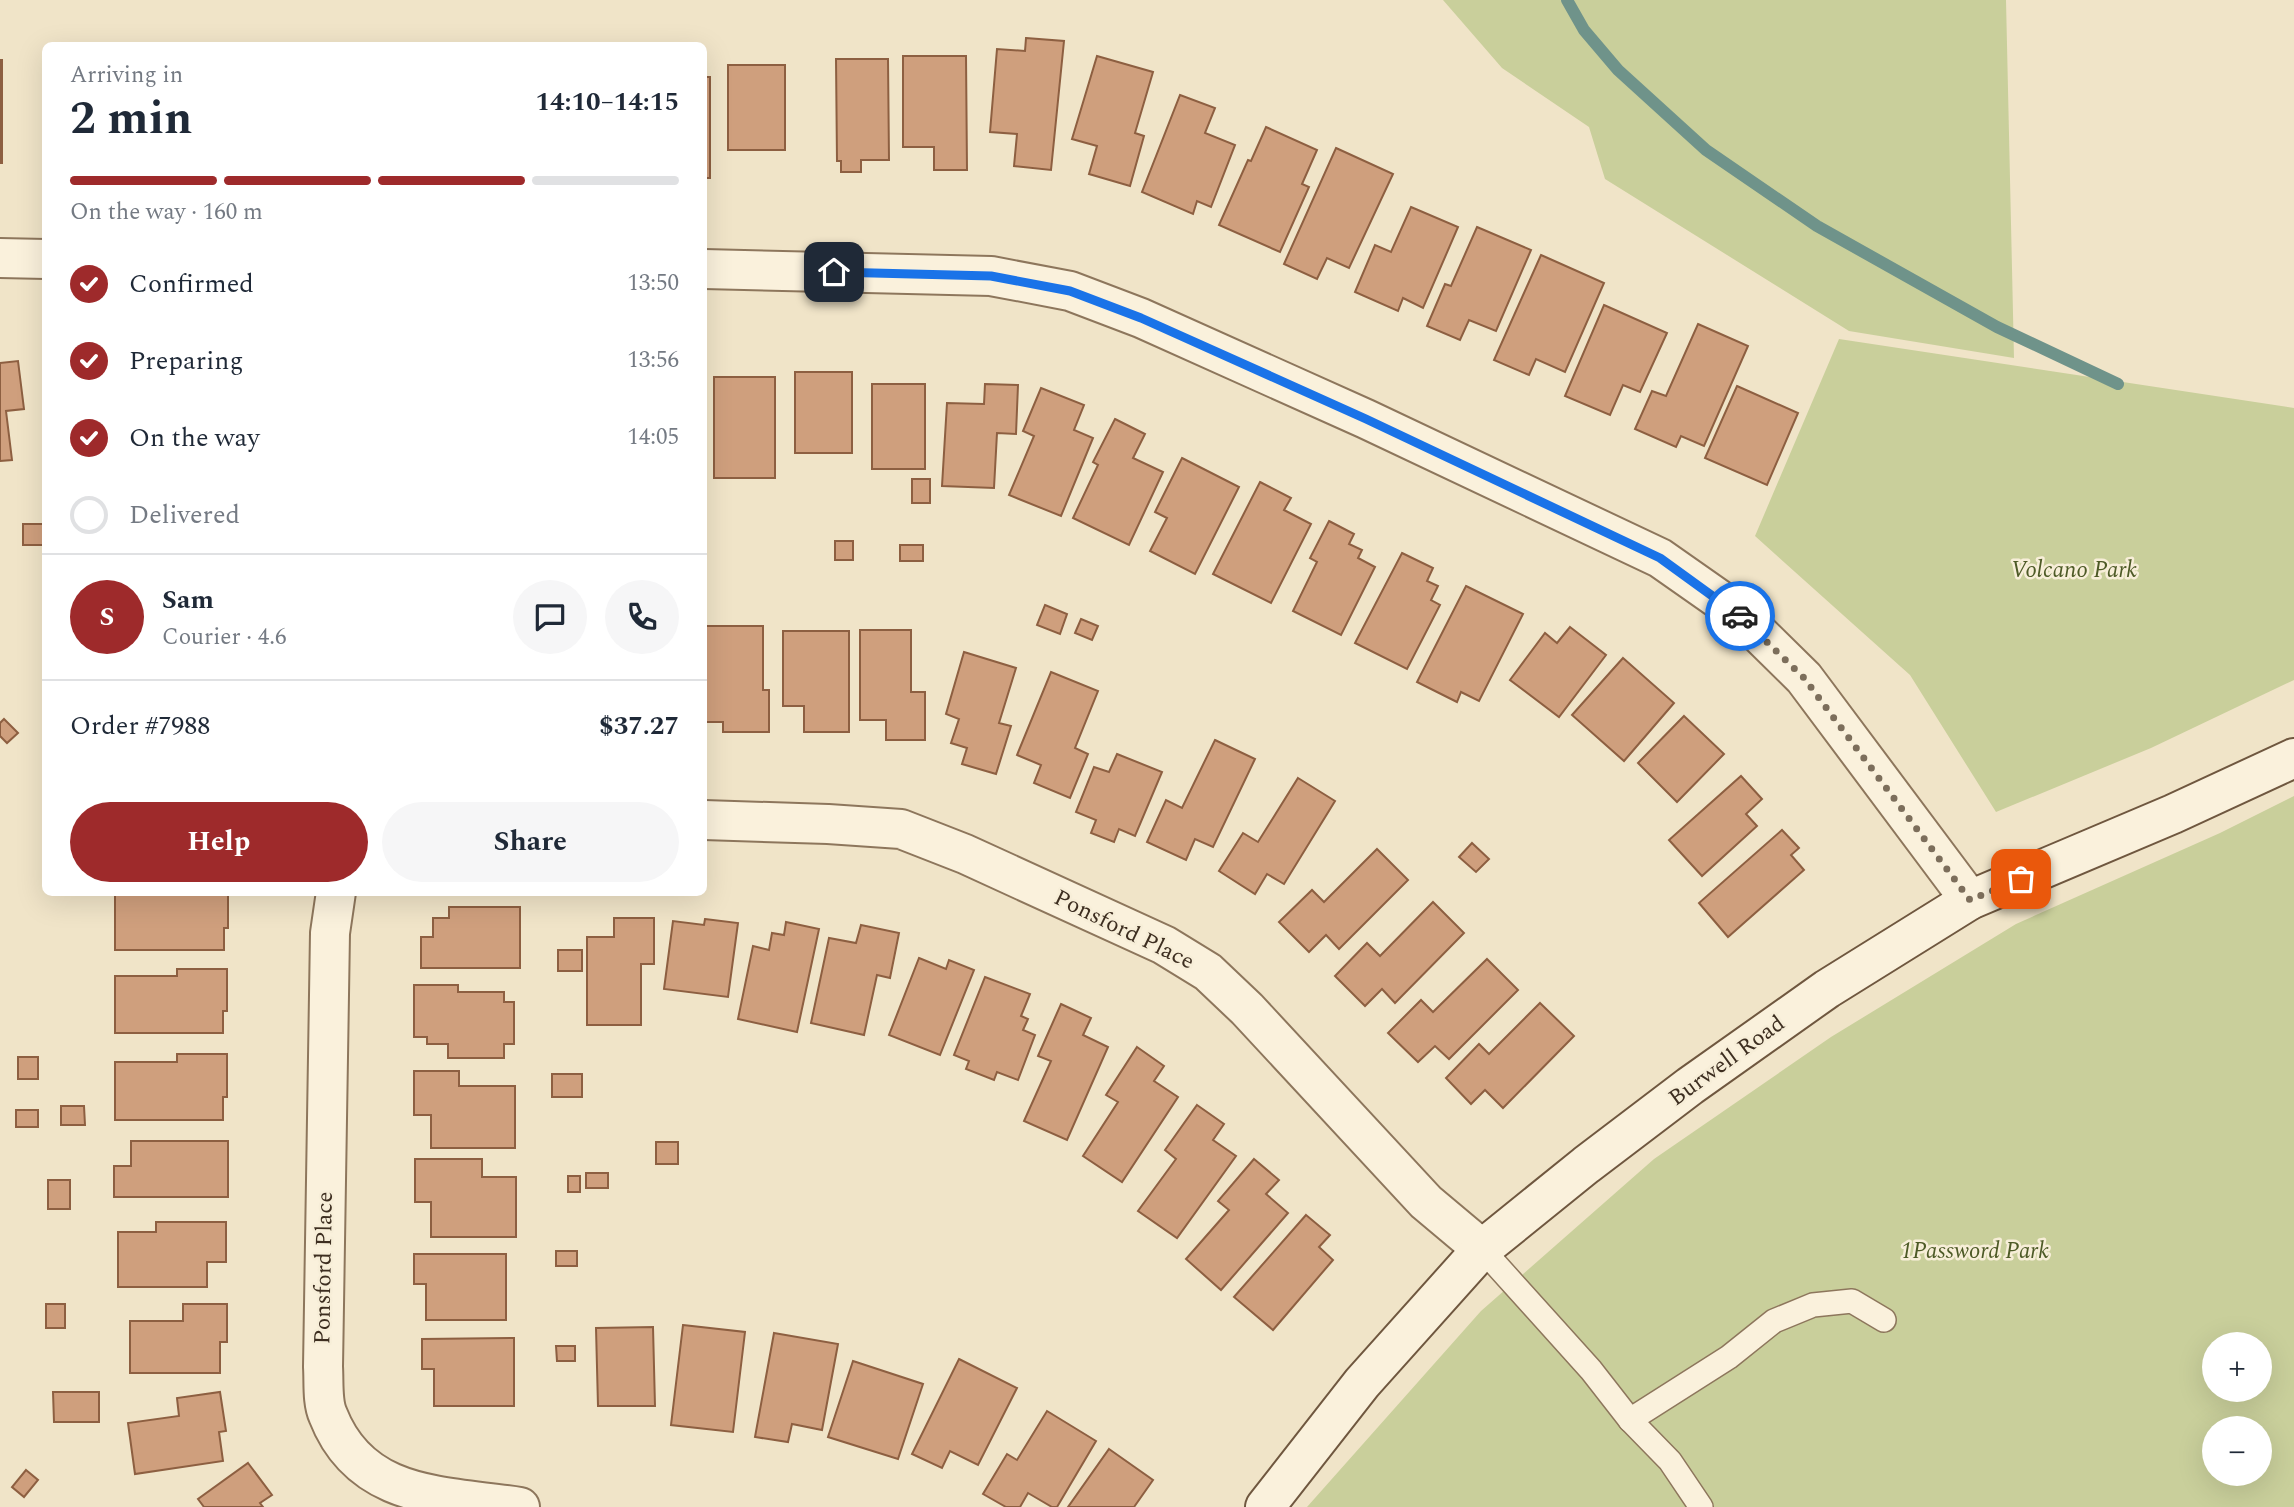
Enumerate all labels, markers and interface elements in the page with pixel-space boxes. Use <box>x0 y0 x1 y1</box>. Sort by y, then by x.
text: Arriving in <box>70 58 183 93</box>
text: 14:10–14:15 <box>535 82 679 122</box>
text: 2 min <box>70 84 192 154</box>
text: On the way · 160 m <box>70 195 263 230</box>
pin <box>804 242 864 302</box>
icon: home <box>815 253 853 291</box>
text: Confirmed <box>129 264 254 304</box>
icon: check <box>70 265 108 303</box>
text: 13:50 <box>627 266 679 301</box>
text: Preparing <box>129 341 243 381</box>
icon: check <box>70 342 108 380</box>
text: 13:56 <box>627 343 679 378</box>
text: On the way <box>129 418 260 458</box>
icon: check <box>70 419 108 457</box>
text: 14:05 <box>627 420 679 455</box>
text: Delivered <box>129 495 240 535</box>
park label: Volcano Park <box>2011 553 2137 588</box>
text: Sam <box>162 580 214 620</box>
button: chat <box>513 580 587 654</box>
button: phone <box>605 580 679 654</box>
courier <box>1705 581 1775 651</box>
text: S <box>100 597 114 637</box>
icon: car <box>1721 597 1759 635</box>
text: Courier · 4.6 <box>162 620 287 655</box>
text: Order #7988 <box>70 706 210 746</box>
text: $37.27 <box>599 706 679 746</box>
button: Help <box>70 802 368 882</box>
button: Share <box>382 802 679 882</box>
pin <box>1991 849 2051 909</box>
icon: bag <box>2002 860 2040 898</box>
street label: Ponsford Place <box>1048 881 1200 979</box>
street label: Burwell Road <box>1661 1007 1793 1115</box>
street label: Ponsford Place <box>305 1191 343 1345</box>
park label: 1Password Park <box>1901 1234 2049 1269</box>
map controls <box>2202 1332 2272 1486</box>
button: + <box>2202 1332 2272 1402</box>
button: − <box>2202 1416 2272 1486</box>

